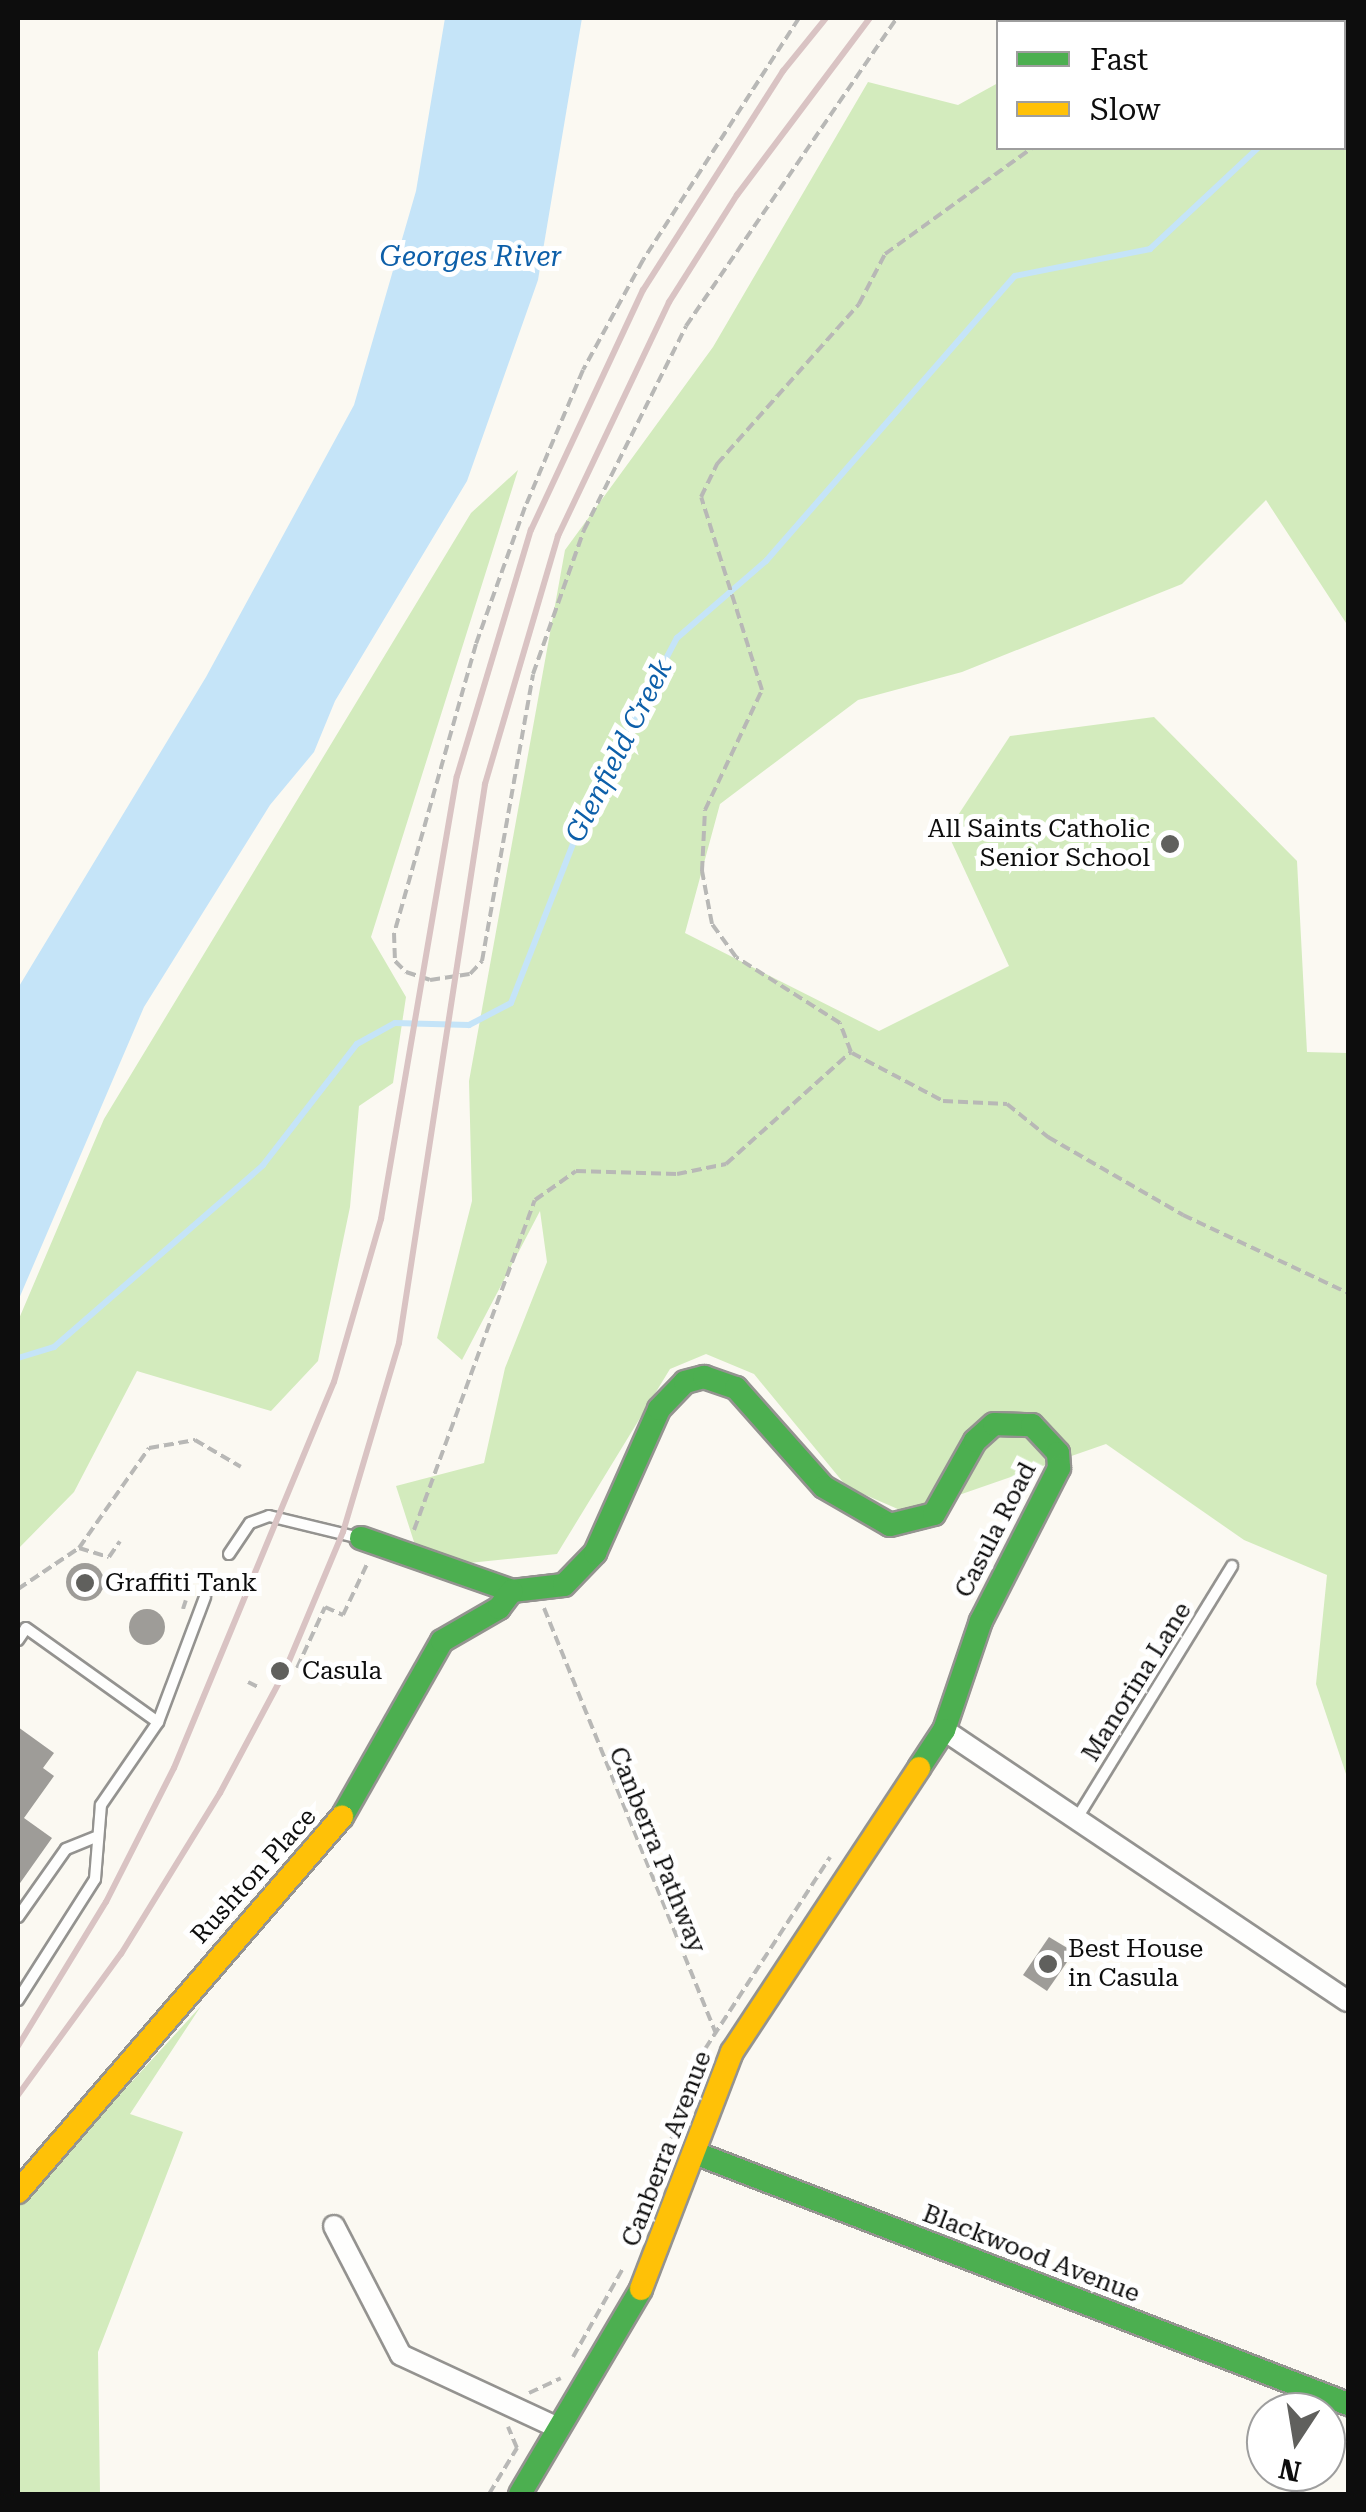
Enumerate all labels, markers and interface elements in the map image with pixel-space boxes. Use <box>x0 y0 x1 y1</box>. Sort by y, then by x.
legend <box>996 20 1346 150</box>
text: Fast <box>1090 42 1148 77</box>
text: Slow <box>1090 92 1161 127</box>
water label: Georges River <box>380 240 562 274</box>
water label: Glenfield Creek <box>559 654 679 848</box>
place label: All Saints Catholic Senior School <box>928 815 1150 874</box>
marker: All Saints Catholic Senior School <box>1159 833 1181 855</box>
street label: Casula Road <box>949 1457 1043 1603</box>
place label: Graffiti Tank <box>105 1568 257 1598</box>
marker: Graffiti Tank <box>74 1572 96 1594</box>
street label: Manorina Lane <box>1076 1597 1198 1767</box>
place label: Casula <box>302 1656 382 1686</box>
marker: Casula <box>267 1658 293 1684</box>
street label: Canberra Pathway <box>602 1743 712 1957</box>
street label: Rushton Place <box>185 1802 323 1950</box>
place label: Best House in Casula <box>1068 1935 1203 1994</box>
marker: Best House in Casula <box>1037 1953 1059 1975</box>
street label: Canberra Avenue <box>616 2047 718 2251</box>
street label: Blackwood Avenue <box>918 2199 1144 2309</box>
north arrow <box>1246 2392 1346 2492</box>
text: N <box>1276 2451 1304 2488</box>

